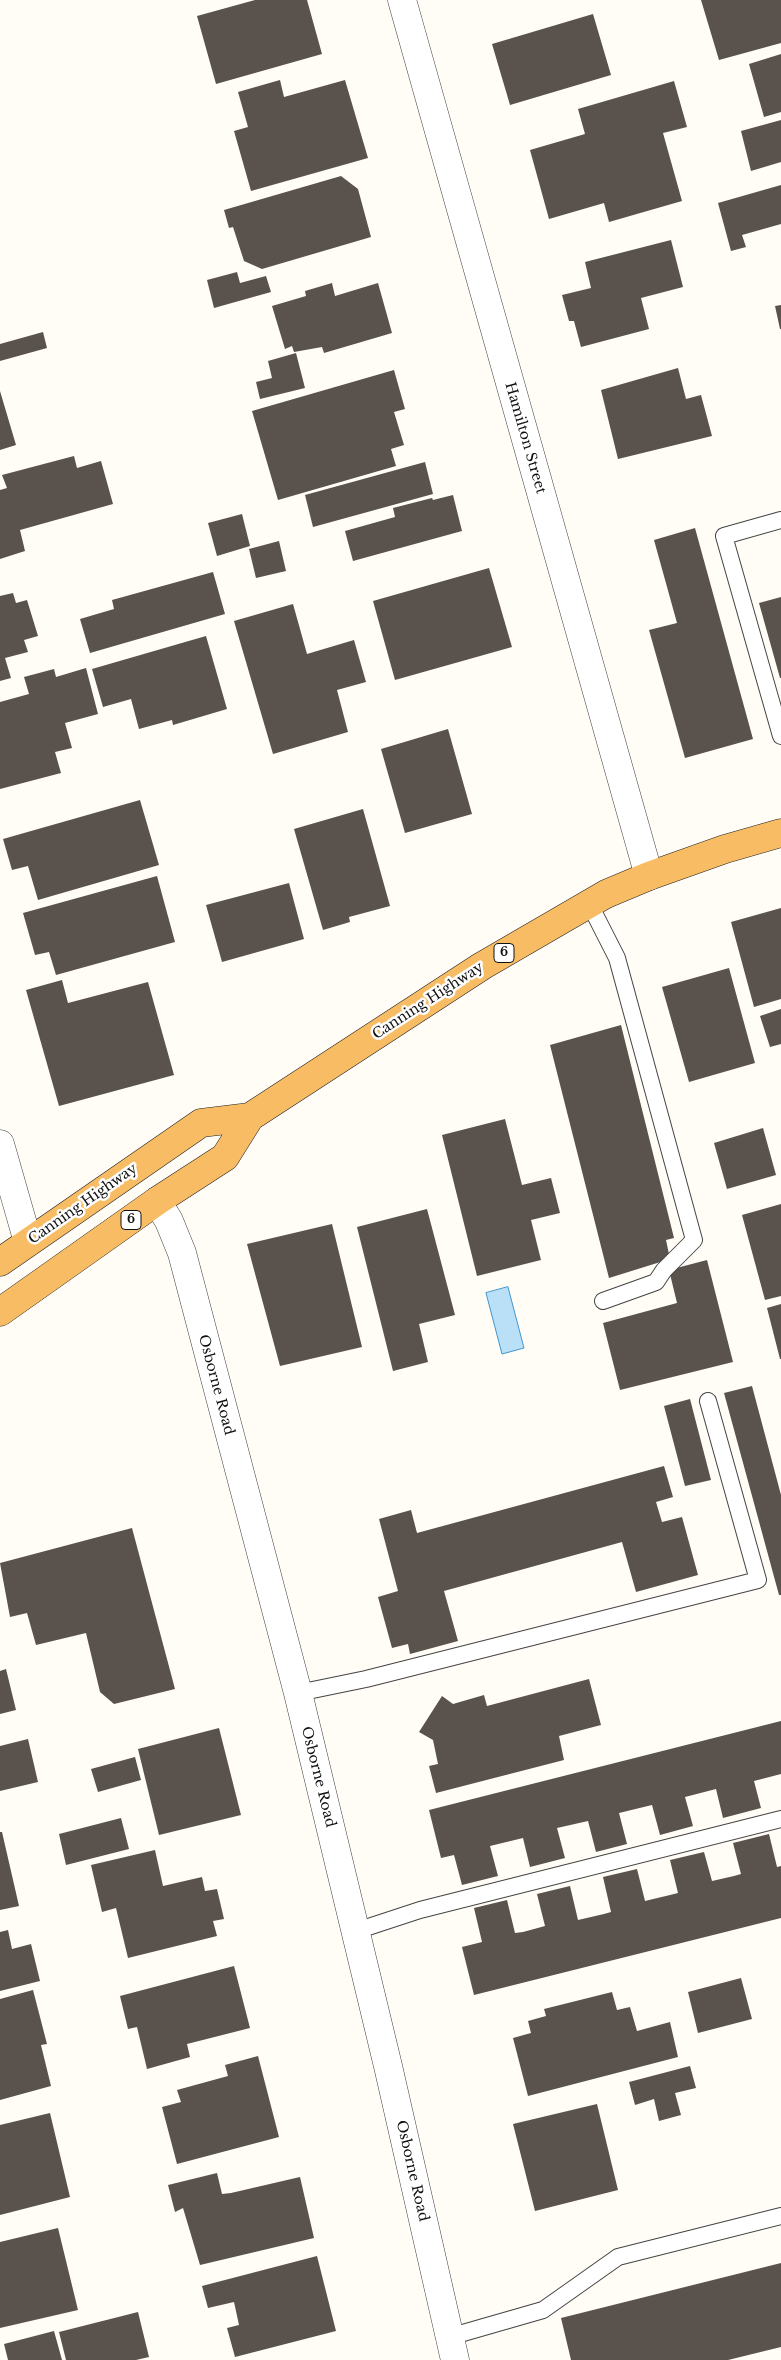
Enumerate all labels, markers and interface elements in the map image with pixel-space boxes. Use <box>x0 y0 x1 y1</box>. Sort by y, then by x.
street label: Hamilton Street <box>501 380 549 496</box>
road number: 6 <box>494 944 514 962</box>
street label: Canning Highway <box>369 959 487 1043</box>
street label: Canning Highway <box>25 1160 141 1248</box>
road number: 6 <box>121 1210 141 1230</box>
street label: Osborne Road <box>194 1333 238 1437</box>
street label: Osborne Road <box>297 1725 339 1829</box>
street label: Osborne Road <box>392 2119 432 2223</box>

